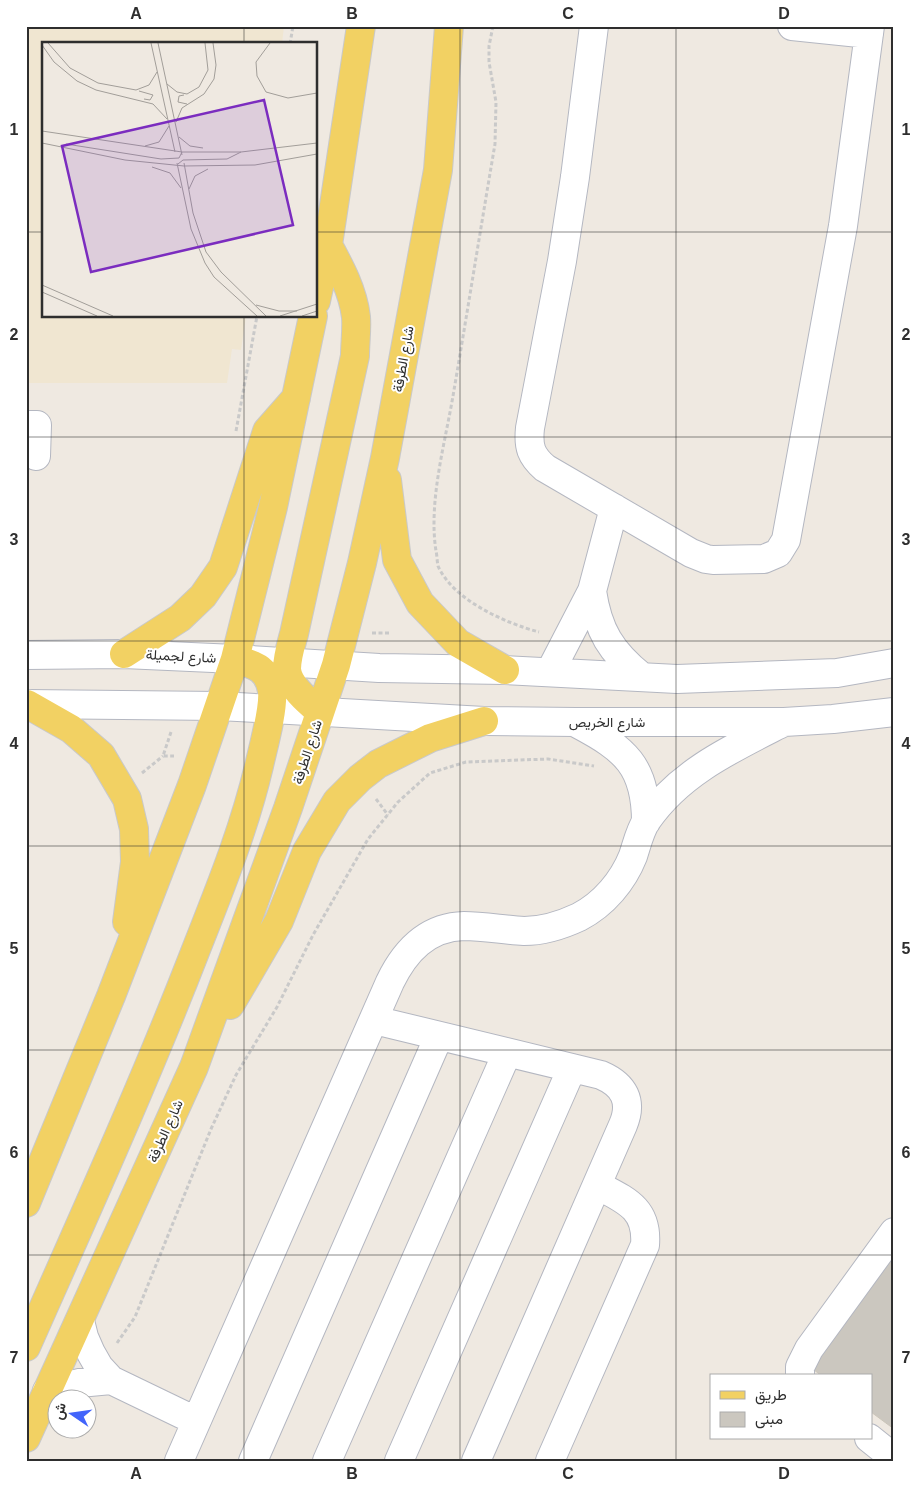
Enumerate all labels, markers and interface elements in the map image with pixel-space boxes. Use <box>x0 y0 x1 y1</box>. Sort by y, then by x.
text: A <box>130 5 142 22</box>
text: B <box>346 5 358 22</box>
text: C <box>562 5 574 22</box>
text: D <box>778 5 790 22</box>
inset map <box>42 42 318 318</box>
text: 1 <box>10 121 19 138</box>
text: 1 <box>902 121 911 138</box>
street label: شارع الطرفة <box>389 325 420 394</box>
text: 2 <box>10 326 19 343</box>
text: 2 <box>902 326 911 343</box>
text: 3 <box>10 531 19 548</box>
text: 3 <box>902 531 911 548</box>
street label: شارع لجميلة <box>145 646 217 669</box>
street label: شارع الخريص <box>569 714 645 733</box>
street label: شارع الطرفة <box>289 718 328 787</box>
text: 4 <box>10 735 19 752</box>
text: 4 <box>902 735 911 752</box>
text: 5 <box>10 940 19 957</box>
text: 5 <box>902 940 911 957</box>
street label: شارع الطرفة <box>144 1097 189 1166</box>
text: 6 <box>10 1144 19 1161</box>
text: 6 <box>902 1144 911 1161</box>
text: 7 <box>10 1349 19 1366</box>
text: 7 <box>902 1349 911 1366</box>
legend <box>710 1374 872 1440</box>
text: طريق <box>755 1386 787 1405</box>
north arrow <box>48 1390 98 1440</box>
text: ش <box>50 1401 70 1421</box>
text: مبنى <box>755 1410 783 1429</box>
text: A <box>130 1465 142 1482</box>
text: B <box>346 1465 358 1482</box>
text: C <box>562 1465 574 1482</box>
text: D <box>778 1465 790 1482</box>

